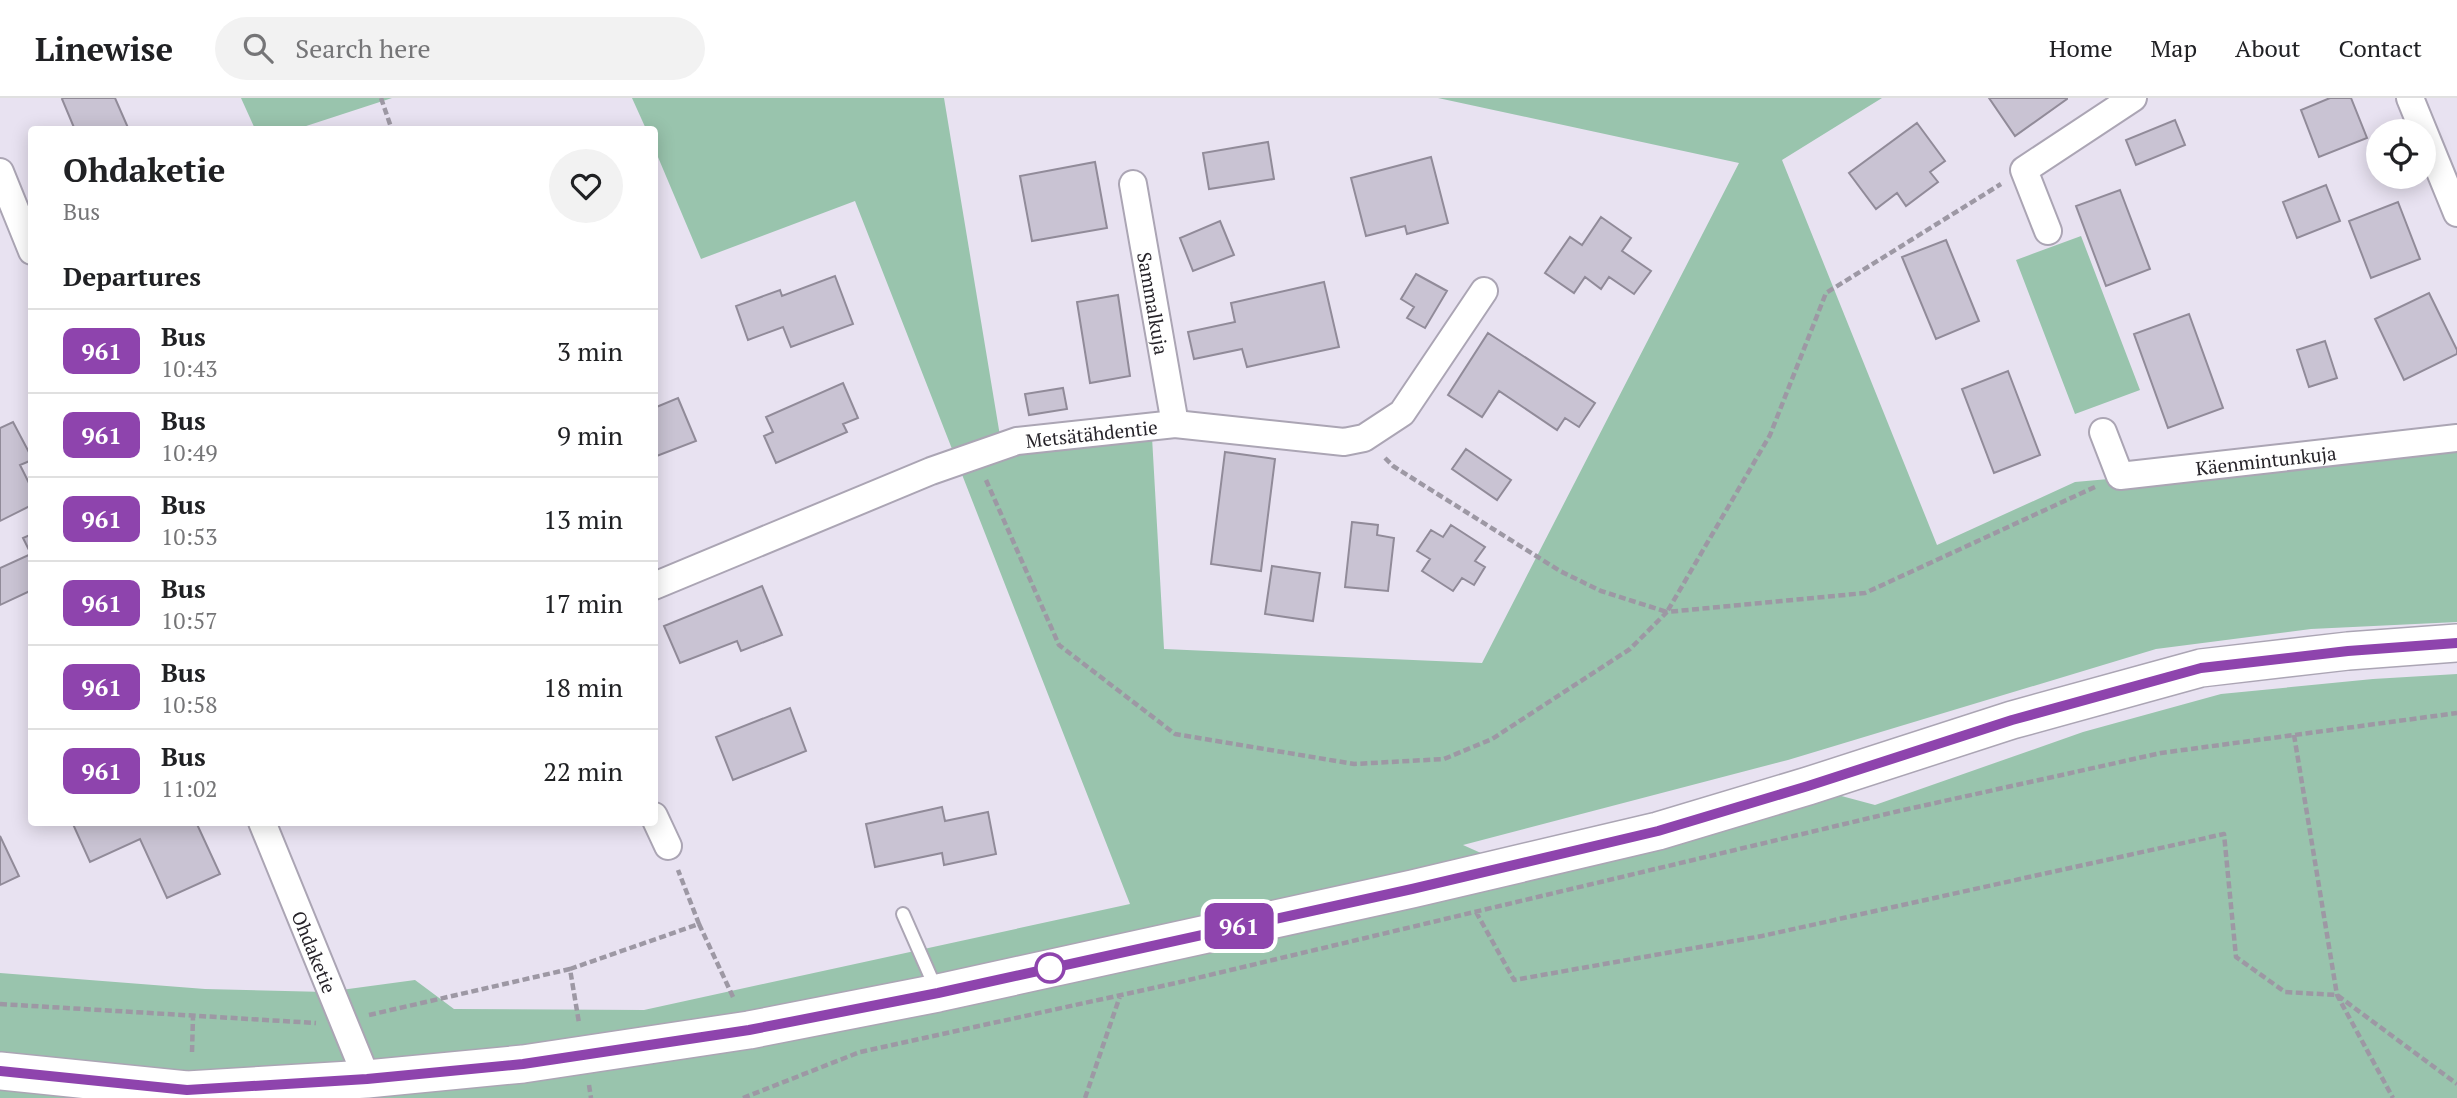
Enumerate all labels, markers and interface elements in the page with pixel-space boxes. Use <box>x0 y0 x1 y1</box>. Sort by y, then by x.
search box <box>215 17 705 80</box>
text: Linewise <box>35 27 173 70</box>
icon: search <box>239 29 277 67</box>
text: Search here <box>295 31 430 65</box>
text: Home <box>2049 32 2113 64</box>
text: Map <box>2151 32 2197 64</box>
text: About <box>2235 32 2301 64</box>
text: Contact <box>2339 32 2422 64</box>
map controls <box>2366 119 2436 189</box>
button: locate <box>2366 119 2436 189</box>
text: Ohdaketie <box>63 148 225 191</box>
button: heart <box>549 149 623 223</box>
text: Bus <box>63 196 100 227</box>
street label: Sammalkuja <box>1133 250 1175 357</box>
text: Departures <box>63 259 201 293</box>
text: Bus <box>161 319 206 353</box>
text: 3 min <box>557 334 623 368</box>
text: 961 <box>81 335 122 367</box>
text: 10:43 <box>161 353 218 384</box>
text: Bus <box>161 403 206 437</box>
street label: Metsätähdentie <box>1024 413 1159 452</box>
text: 9 min <box>557 418 623 452</box>
text: 961 <box>81 419 122 451</box>
text: 10:49 <box>161 437 218 468</box>
street label: Käenmintunkuja <box>2194 439 2338 480</box>
text: Bus <box>161 487 206 521</box>
text: 13 min <box>543 502 623 536</box>
text: 961 <box>81 503 122 535</box>
text: 10:53 <box>161 521 218 552</box>
text: Bus <box>161 571 206 605</box>
text: 17 min <box>543 586 623 620</box>
text: 961 <box>81 587 122 619</box>
text: 10:57 <box>161 605 218 636</box>
text: Bus <box>161 655 206 689</box>
text: 18 min <box>543 670 623 704</box>
text: 961 <box>81 671 122 703</box>
text: 10:58 <box>161 689 218 720</box>
text: Bus <box>161 739 206 773</box>
text: 22 min <box>543 754 623 788</box>
text: 961 <box>81 755 122 787</box>
text: 11:02 <box>161 773 218 804</box>
line badge: 961 <box>1199 903 1279 949</box>
street label: Ohdaketie <box>287 907 343 997</box>
text: 961 <box>1219 910 1259 942</box>
unlabelled marker <box>1035 953 1065 983</box>

